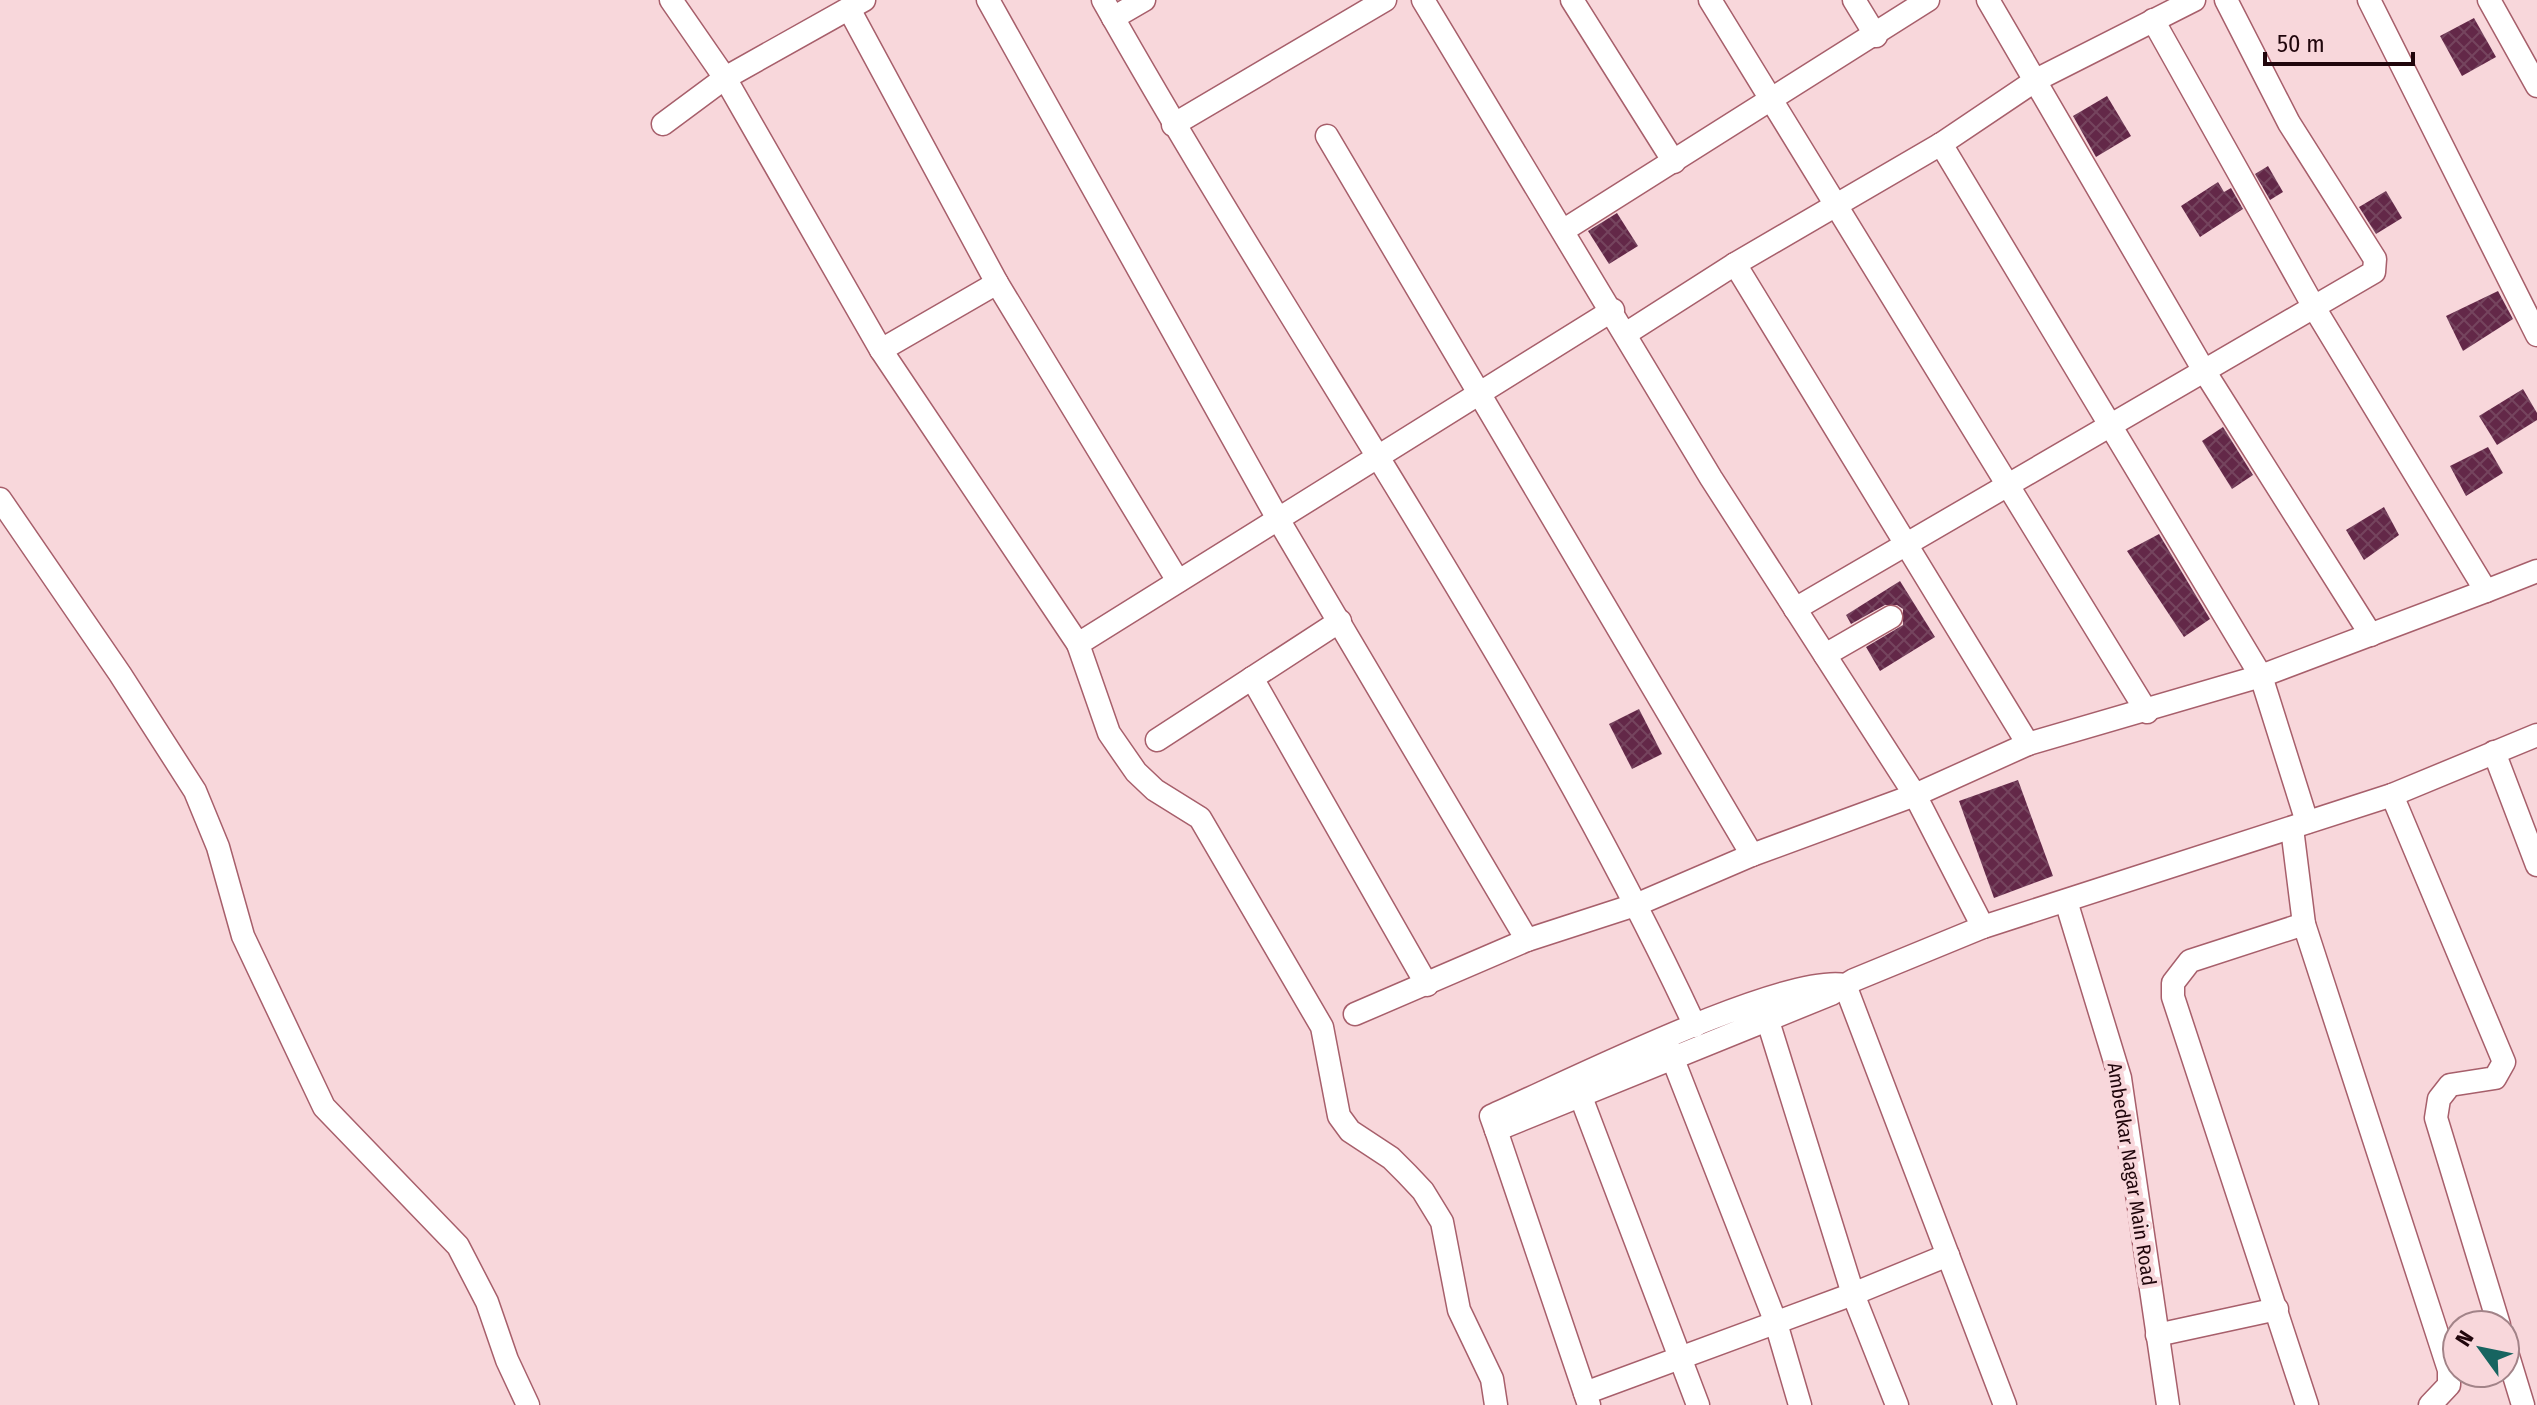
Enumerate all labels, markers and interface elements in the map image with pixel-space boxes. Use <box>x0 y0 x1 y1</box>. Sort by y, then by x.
scale bar <box>2265 16 2413 66</box>
text: 50 m <box>2277 30 2325 58</box>
street label: Ambedkar Nagar Main Road <box>2102 1061 2162 1287</box>
north arrow <box>2441 1309 2521 1389</box>
text: N <box>2450 1325 2480 1351</box>

